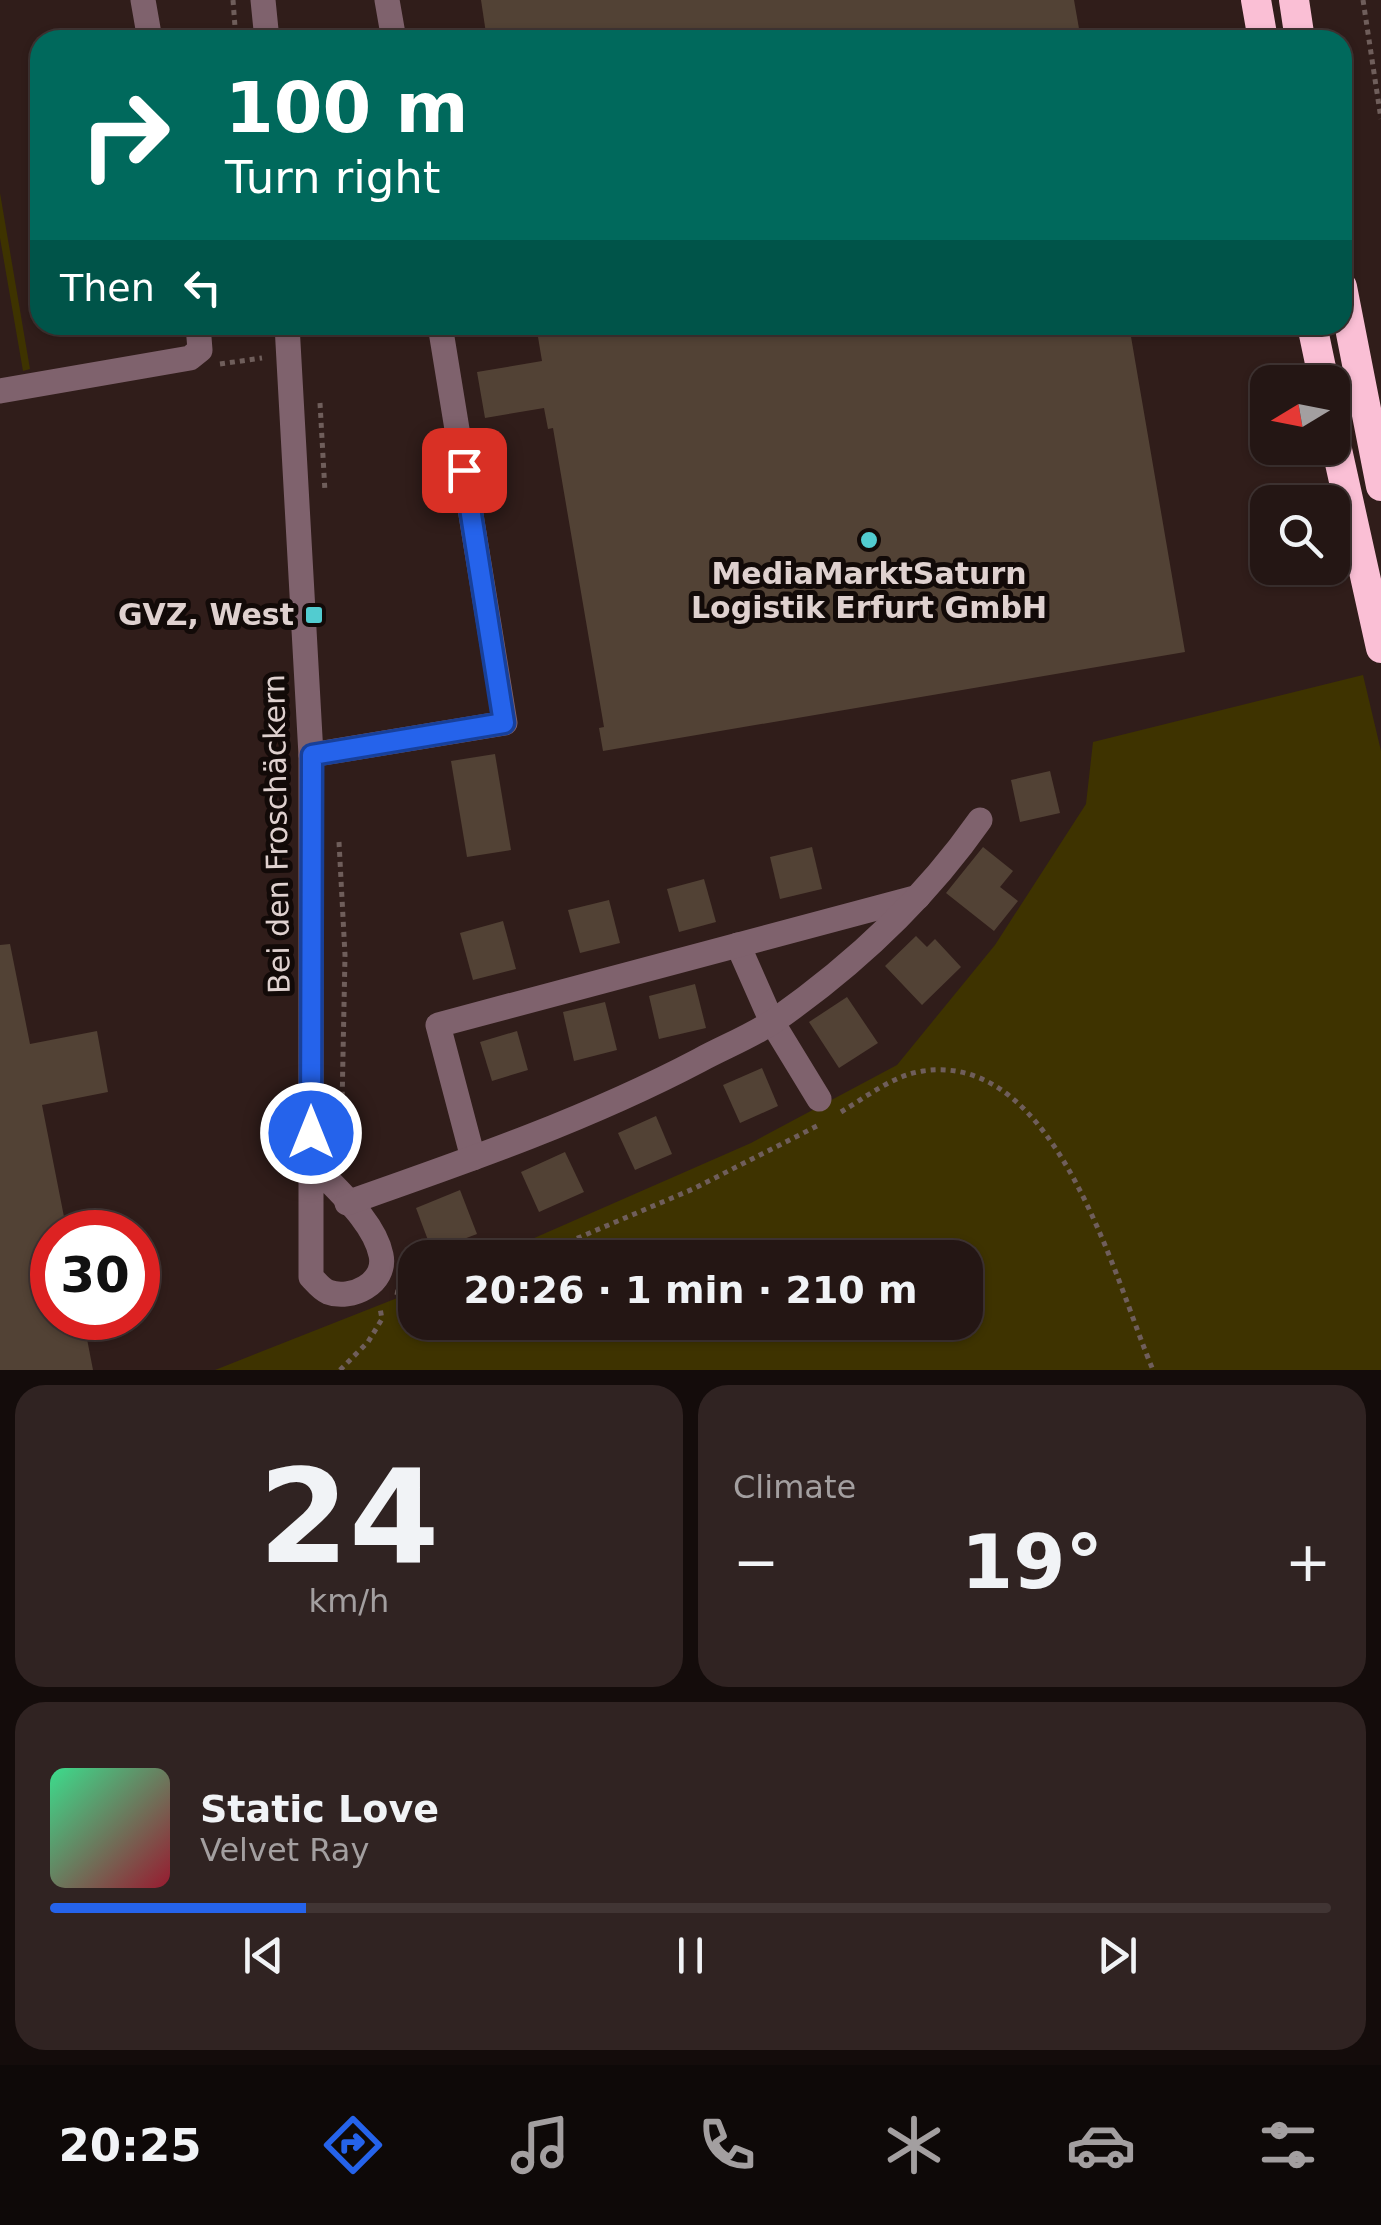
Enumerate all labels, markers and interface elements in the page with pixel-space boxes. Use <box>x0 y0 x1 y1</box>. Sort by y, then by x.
text: 100 m <box>225 67 468 149</box>
icon: right <box>60 70 190 200</box>
text: Turn right <box>225 151 440 204</box>
icon: left <box>175 260 230 315</box>
text: Then <box>60 266 155 310</box>
north arrow <box>1250 365 1350 465</box>
map controls <box>1250 365 1350 585</box>
pin <box>422 428 507 513</box>
icon: arrive <box>437 443 492 498</box>
button: search <box>1250 485 1350 585</box>
marker: MediaMarktSaturn Logistik Erfurt GmbH <box>858 529 880 551</box>
place label: MediaMarktSaturn Logistik Erfurt GmbH <box>691 556 1047 625</box>
place label: GVZ, West <box>118 597 294 632</box>
marker: GVZ, West <box>303 604 325 626</box>
street label: Bei den Froschäckern <box>256 674 297 994</box>
position arrow <box>259 1081 363 1185</box>
speed limit sign: 30 <box>30 1210 160 1340</box>
text: 20:26 · 1 min · 210 m <box>463 1268 918 1312</box>
text: 24 <box>259 1441 439 1593</box>
text: Climate <box>733 1468 856 1506</box>
text: 19° <box>961 1518 1103 1606</box>
text: − <box>733 1530 779 1594</box>
text: + <box>1285 1530 1331 1594</box>
text: km/h <box>309 1582 389 1620</box>
text: Static Love <box>200 1787 439 1831</box>
text: Velvet Ray <box>200 1831 369 1869</box>
icon: previous <box>236 1928 291 1983</box>
icon: pause <box>663 1928 718 1983</box>
icon: next <box>1090 1928 1145 1983</box>
icon: directions <box>318 2110 388 2180</box>
icon: music <box>505 2110 575 2180</box>
icon: phone <box>692 2110 762 2180</box>
icon: climate <box>879 2110 949 2180</box>
icon: car <box>1066 2110 1136 2180</box>
icon: filters <box>1253 2110 1323 2180</box>
text: 20:25 <box>58 2119 202 2172</box>

